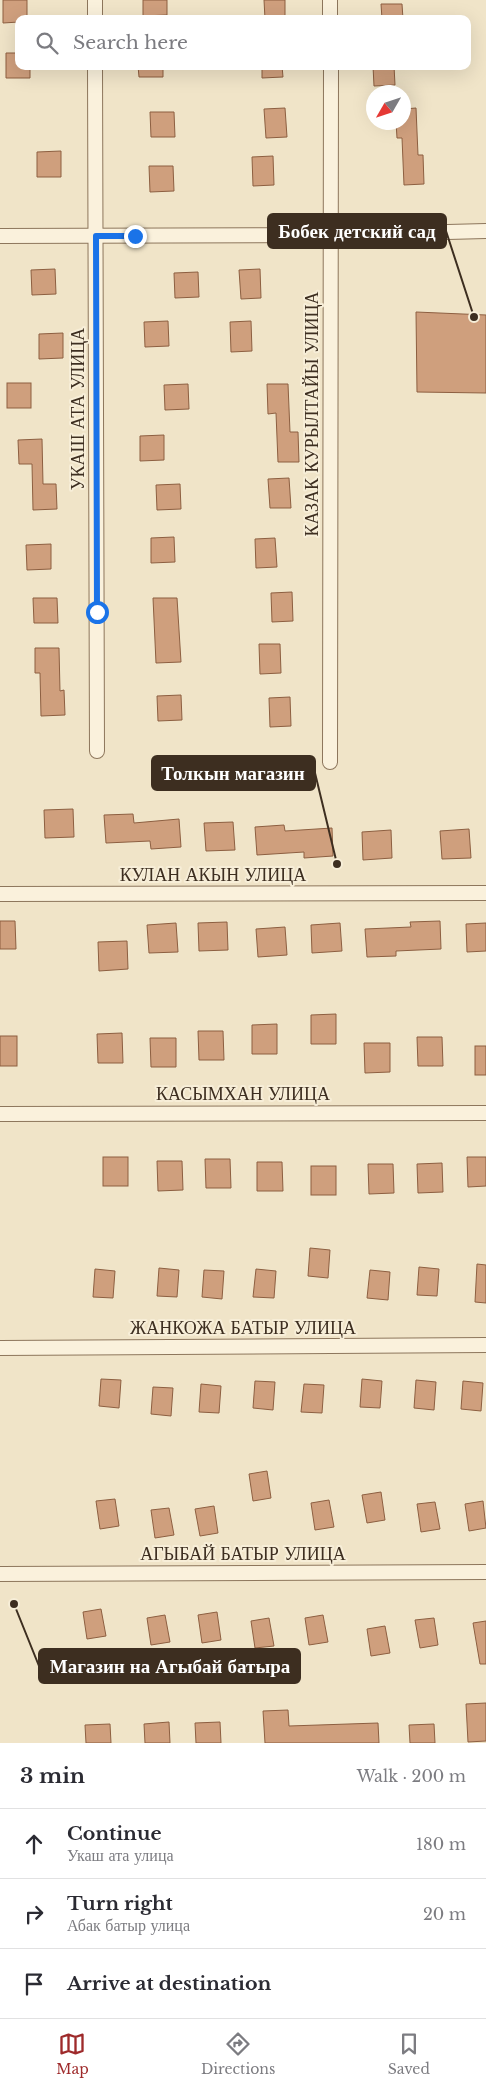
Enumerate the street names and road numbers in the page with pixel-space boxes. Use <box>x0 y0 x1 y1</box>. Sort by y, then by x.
street label: КАЗАК КУРЫЛТАЙЫ УЛИЦА <box>301 292 323 536</box>
street label: УКАШ АТА УЛИЦА <box>67 328 89 490</box>
street label: КУЛАН АКЫН УЛИЦА <box>120 864 306 886</box>
street label: КАСЫМХАН УЛИЦА <box>156 1083 330 1105</box>
street label: ЖАНКОЖА БАТЫР УЛИЦА <box>130 1317 356 1339</box>
street label: АГЫБАЙ БАТЫР УЛИЦА <box>140 1543 346 1565</box>

